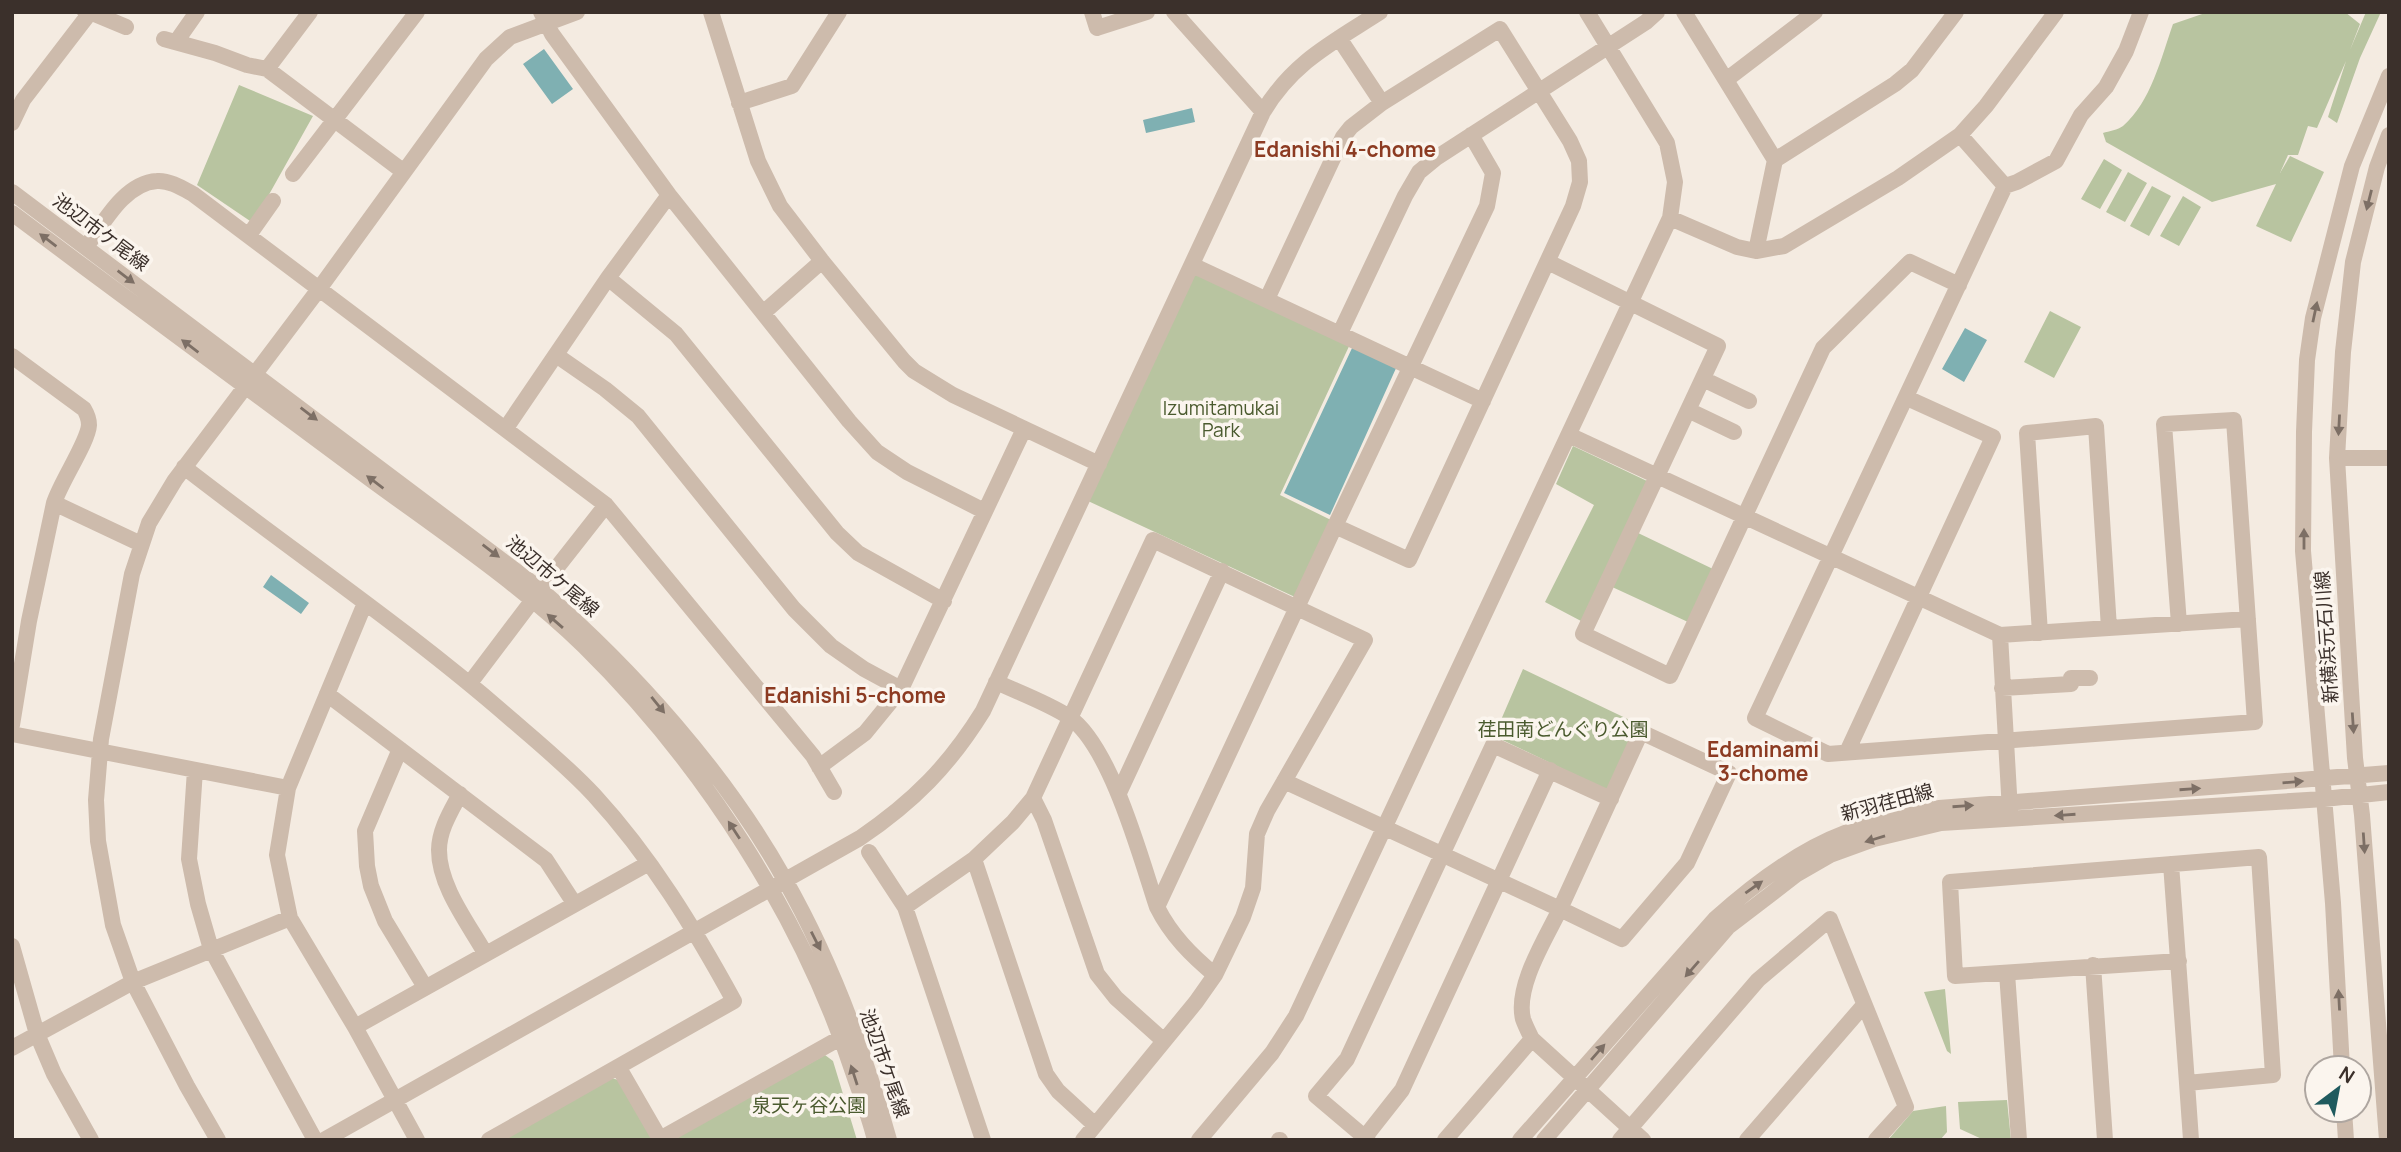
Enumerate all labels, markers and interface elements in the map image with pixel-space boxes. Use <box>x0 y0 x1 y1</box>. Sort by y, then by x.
district label: Edanishi 4-chome <box>1254 135 1436 163</box>
street label: 池辺市ケ尾線 <box>48 187 154 277</box>
one-way arrow <box>2363 189 2374 211</box>
one-way arrow <box>39 233 57 247</box>
one-way arrow <box>117 269 135 283</box>
one-way arrow <box>2309 301 2320 323</box>
one-way arrow <box>182 338 200 353</box>
park label: Izumitamukai Park <box>1163 395 1279 443</box>
one-way arrow <box>300 407 318 422</box>
one-way arrow <box>2333 414 2344 436</box>
one-way arrow <box>366 475 384 489</box>
one-way arrow <box>2298 528 2309 550</box>
street label: 池辺市ケ尾線 <box>501 529 605 623</box>
one-way arrow <box>482 544 500 558</box>
street label: 新横浜元石川線 <box>2308 570 2344 704</box>
one-way arrow <box>546 613 564 629</box>
district label: Edanishi 5-chome <box>764 681 946 709</box>
one-way arrow <box>650 697 665 714</box>
one-way arrow <box>2347 712 2358 734</box>
park label: 荏田南どんぐり公園 <box>1477 716 1649 742</box>
district label: Edaminami 3-chome <box>1707 735 1819 787</box>
one-way arrow <box>2282 776 2304 787</box>
street label: 新羽荏田線 <box>1838 777 1936 827</box>
one-way arrow <box>2179 784 2201 795</box>
one-way arrow <box>1952 800 1974 811</box>
one-way arrow <box>2053 810 2075 821</box>
one-way arrow <box>727 821 741 839</box>
one-way arrow <box>2359 832 2370 854</box>
one-way arrow <box>1864 835 1885 845</box>
one-way arrow <box>1745 880 1763 894</box>
one-way arrow <box>811 931 822 951</box>
one-way arrow <box>1684 960 1700 978</box>
one-way arrow <box>2333 989 2344 1011</box>
street label: 池辺市ケ尾線 <box>854 1005 916 1121</box>
one-way arrow <box>1590 1043 1606 1061</box>
north arrow <box>2303 1054 2373 1124</box>
text: N <box>2334 1060 2360 1089</box>
one-way arrow <box>848 1064 859 1085</box>
park label: 泉天ヶ谷公園 <box>752 1092 866 1118</box>

